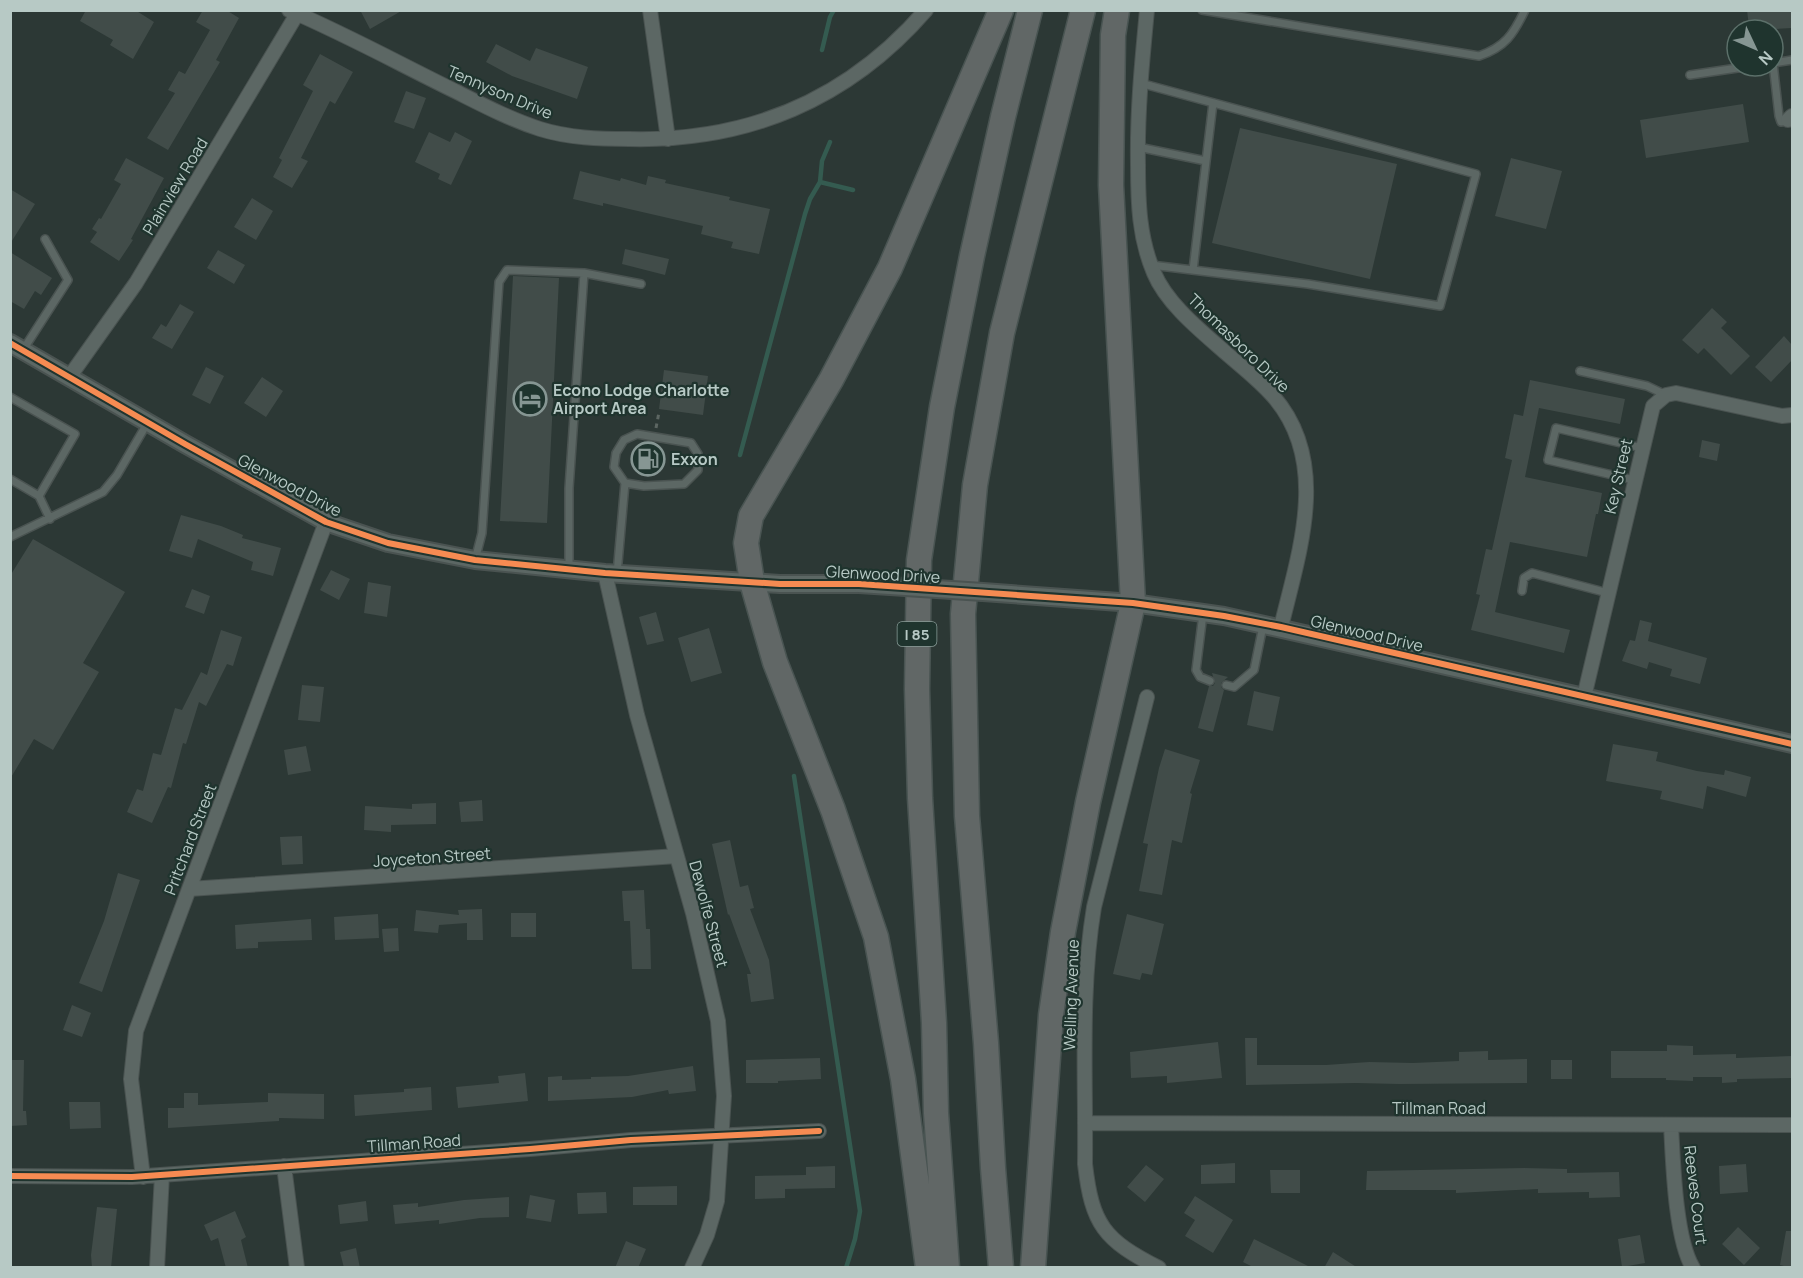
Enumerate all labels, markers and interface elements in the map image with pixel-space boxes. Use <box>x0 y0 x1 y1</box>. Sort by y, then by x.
north arrow <box>1725 18 1785 78</box>
text: N <box>1754 47 1778 70</box>
street label: Tennyson Drive <box>444 60 556 124</box>
street label: Plainview Road <box>137 133 213 239</box>
street label: Thomasboro Drive <box>1183 289 1295 397</box>
place label: Econo Lodge Charlotte Airport Area <box>553 379 730 419</box>
hotel icon: Econo Lodge Charlotte Airport Area <box>512 381 548 417</box>
street label: Key Street <box>1599 436 1637 516</box>
fuel station icon: Exxon <box>630 441 666 477</box>
street label: Glenwood Drive <box>234 448 346 522</box>
place label: Exxon <box>671 448 718 470</box>
street label: Glenwood Drive <box>825 560 941 588</box>
street label: Glenwood Drive <box>1309 609 1425 657</box>
road number: I 85 <box>898 622 936 646</box>
street label: Pritchard Street <box>159 780 221 898</box>
street label: Joyceton Street <box>372 842 492 872</box>
street label: Dewolfe Street <box>684 858 734 970</box>
street label: Welling Avenue <box>1058 939 1084 1051</box>
street label: Tillman Road <box>1392 1097 1486 1119</box>
street label: Tillman Road <box>366 1129 462 1157</box>
street label: Reeves Court <box>1679 1144 1713 1246</box>

